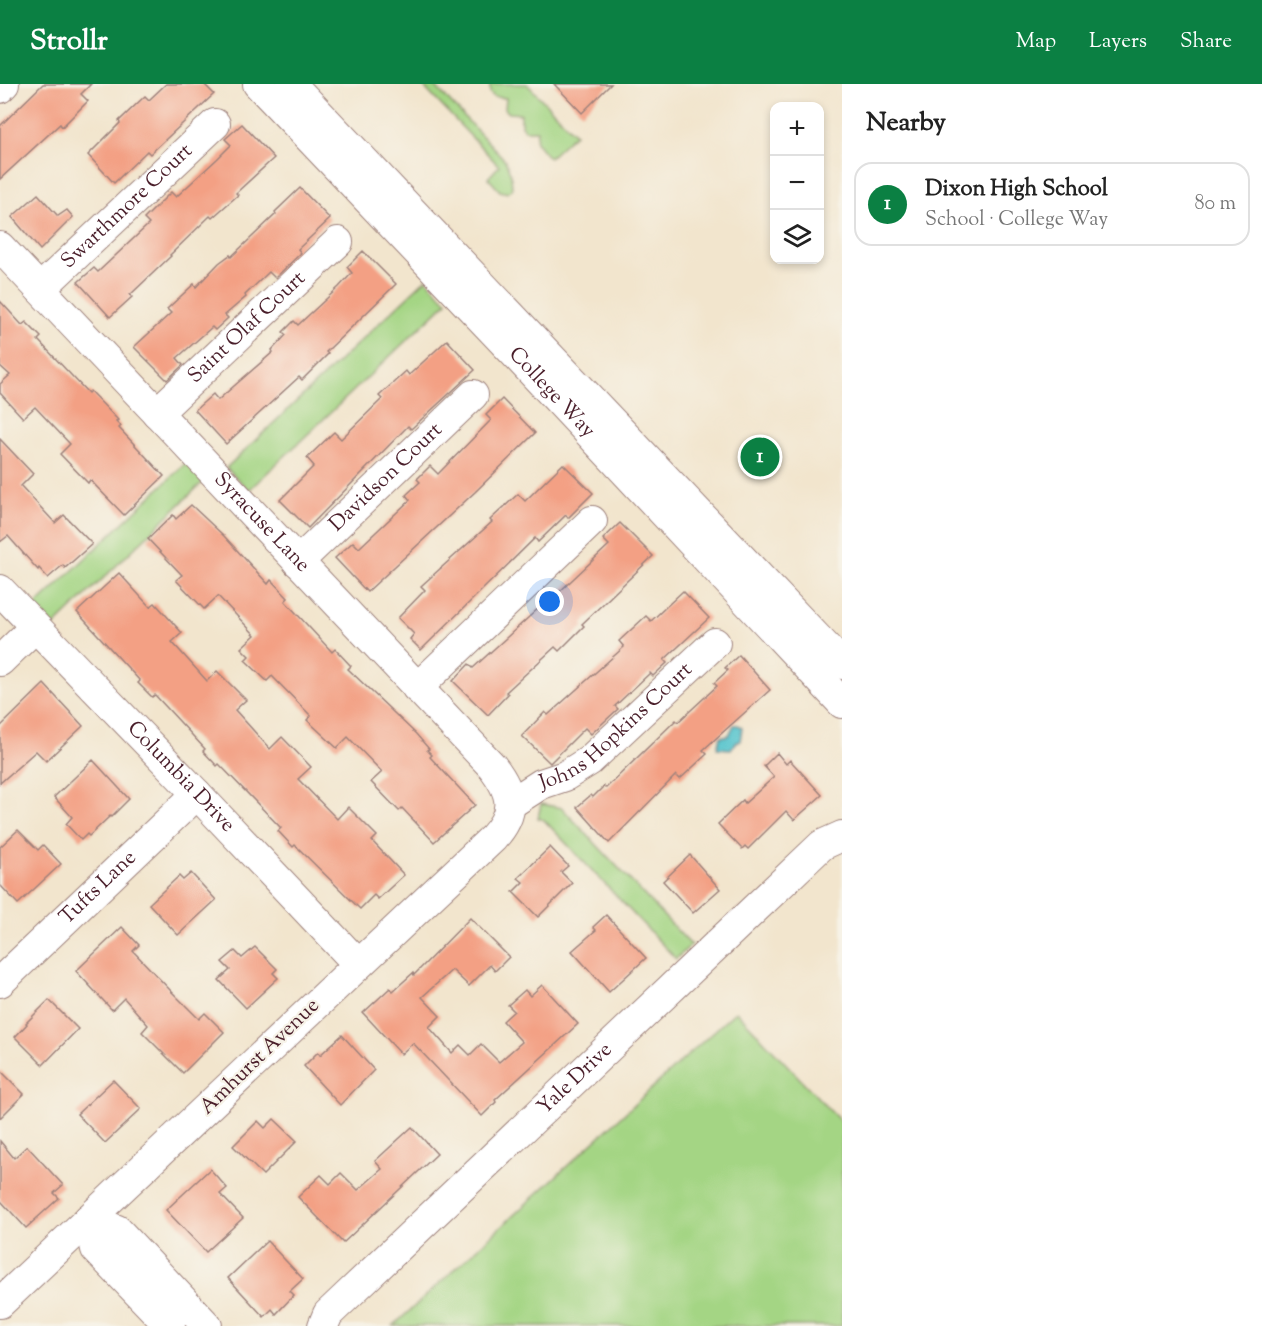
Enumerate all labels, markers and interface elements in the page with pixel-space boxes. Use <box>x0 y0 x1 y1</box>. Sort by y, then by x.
text: Strollr <box>30 22 108 62</box>
text: Map <box>1016 27 1056 57</box>
text: Layers <box>1089 27 1147 57</box>
text: Share <box>1180 27 1232 57</box>
map controls <box>770 102 824 264</box>
button: + <box>770 102 824 156</box>
text: Nearby <box>866 105 946 142</box>
street label: Swarthmore Court <box>55 137 200 276</box>
button: − <box>770 156 824 210</box>
text: Dixon High School <box>925 174 1108 206</box>
text: 1 <box>884 190 891 219</box>
text: 80 m <box>1195 190 1236 219</box>
text: School · College Way <box>925 206 1108 235</box>
button: layers <box>770 210 824 264</box>
street label: Saint Olaf Court <box>181 265 313 391</box>
street label: College Way <box>501 340 602 446</box>
street label: Davidson Court <box>323 416 450 539</box>
pin: 1 <box>740 434 780 479</box>
street label: Syracuse Lane <box>206 466 317 580</box>
your location <box>535 587 564 616</box>
street label: Johns Hopkins Court <box>534 656 700 799</box>
street label: Columbia Drive <box>120 715 241 840</box>
street label: Tufts Lane <box>53 844 144 932</box>
street label: Amhurst Avenue <box>193 992 327 1122</box>
street label: Yale Drive <box>531 1036 620 1122</box>

